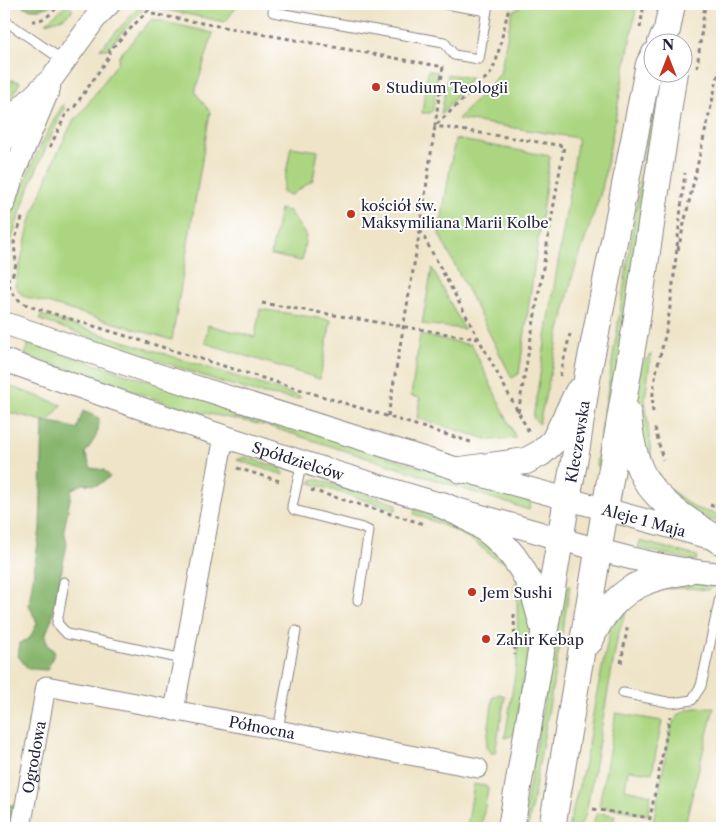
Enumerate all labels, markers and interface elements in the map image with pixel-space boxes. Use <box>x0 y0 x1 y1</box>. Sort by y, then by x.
north arrow <box>644 32 694 82</box>
text: N <box>662 36 674 54</box>
place label: Studium Teologii <box>386 78 509 97</box>
marker: Studium Teologii <box>370 81 382 93</box>
place label: kościół św. Maksymiliana Marii Kolbe <box>361 196 549 232</box>
marker: kościół św. Maksymiliana Marii Kolbe <box>345 208 357 220</box>
street label: Kleczewska <box>561 399 593 484</box>
street label: Spółdzielców <box>250 437 347 484</box>
street label: Aleje 1 Maja <box>599 499 688 540</box>
place label: Jem Sushi <box>480 583 553 602</box>
marker: Jem Sushi <box>466 586 478 598</box>
place label: Zahir Kebap <box>496 630 584 649</box>
marker: Zahir Kebap <box>480 633 492 645</box>
street label: Północna <box>227 711 297 743</box>
street label: Ogrodowa <box>18 719 49 795</box>

